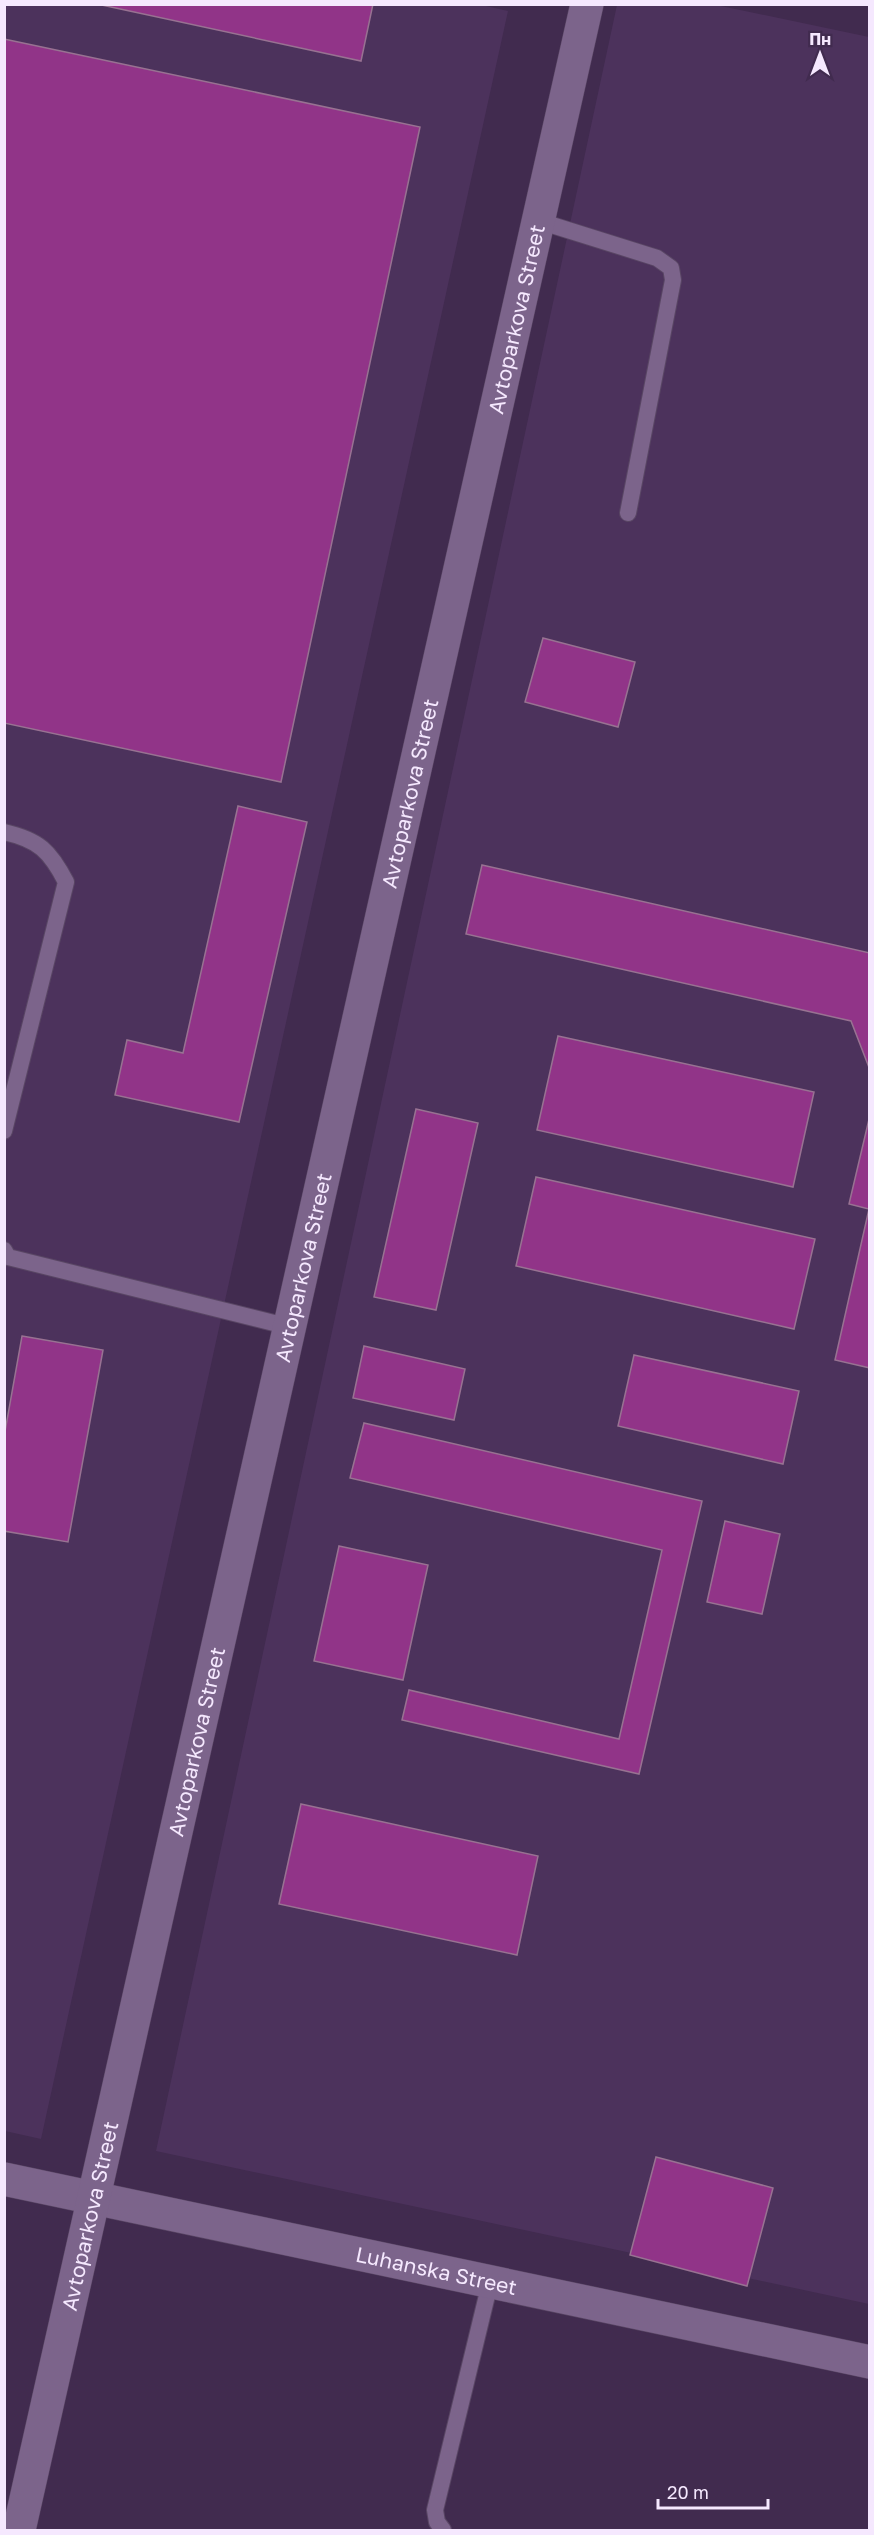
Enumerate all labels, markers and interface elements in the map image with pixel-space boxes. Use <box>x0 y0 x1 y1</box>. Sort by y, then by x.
north arrow <box>790 24 850 84</box>
text: Пн <box>809 29 831 49</box>
street label: Avtoparkova Street <box>482 222 550 416</box>
street label: Avtoparkova Street <box>376 696 443 891</box>
street label: Avtoparkova Street <box>269 1170 337 1365</box>
street label: Avtoparkova Street <box>162 1645 230 1839</box>
street label: Avtoparkova Street <box>56 2119 124 2313</box>
street label: Luhanska Street <box>353 2241 519 2300</box>
scale bar <box>658 2472 768 2510</box>
text: 20 m <box>667 2481 709 2503</box>

